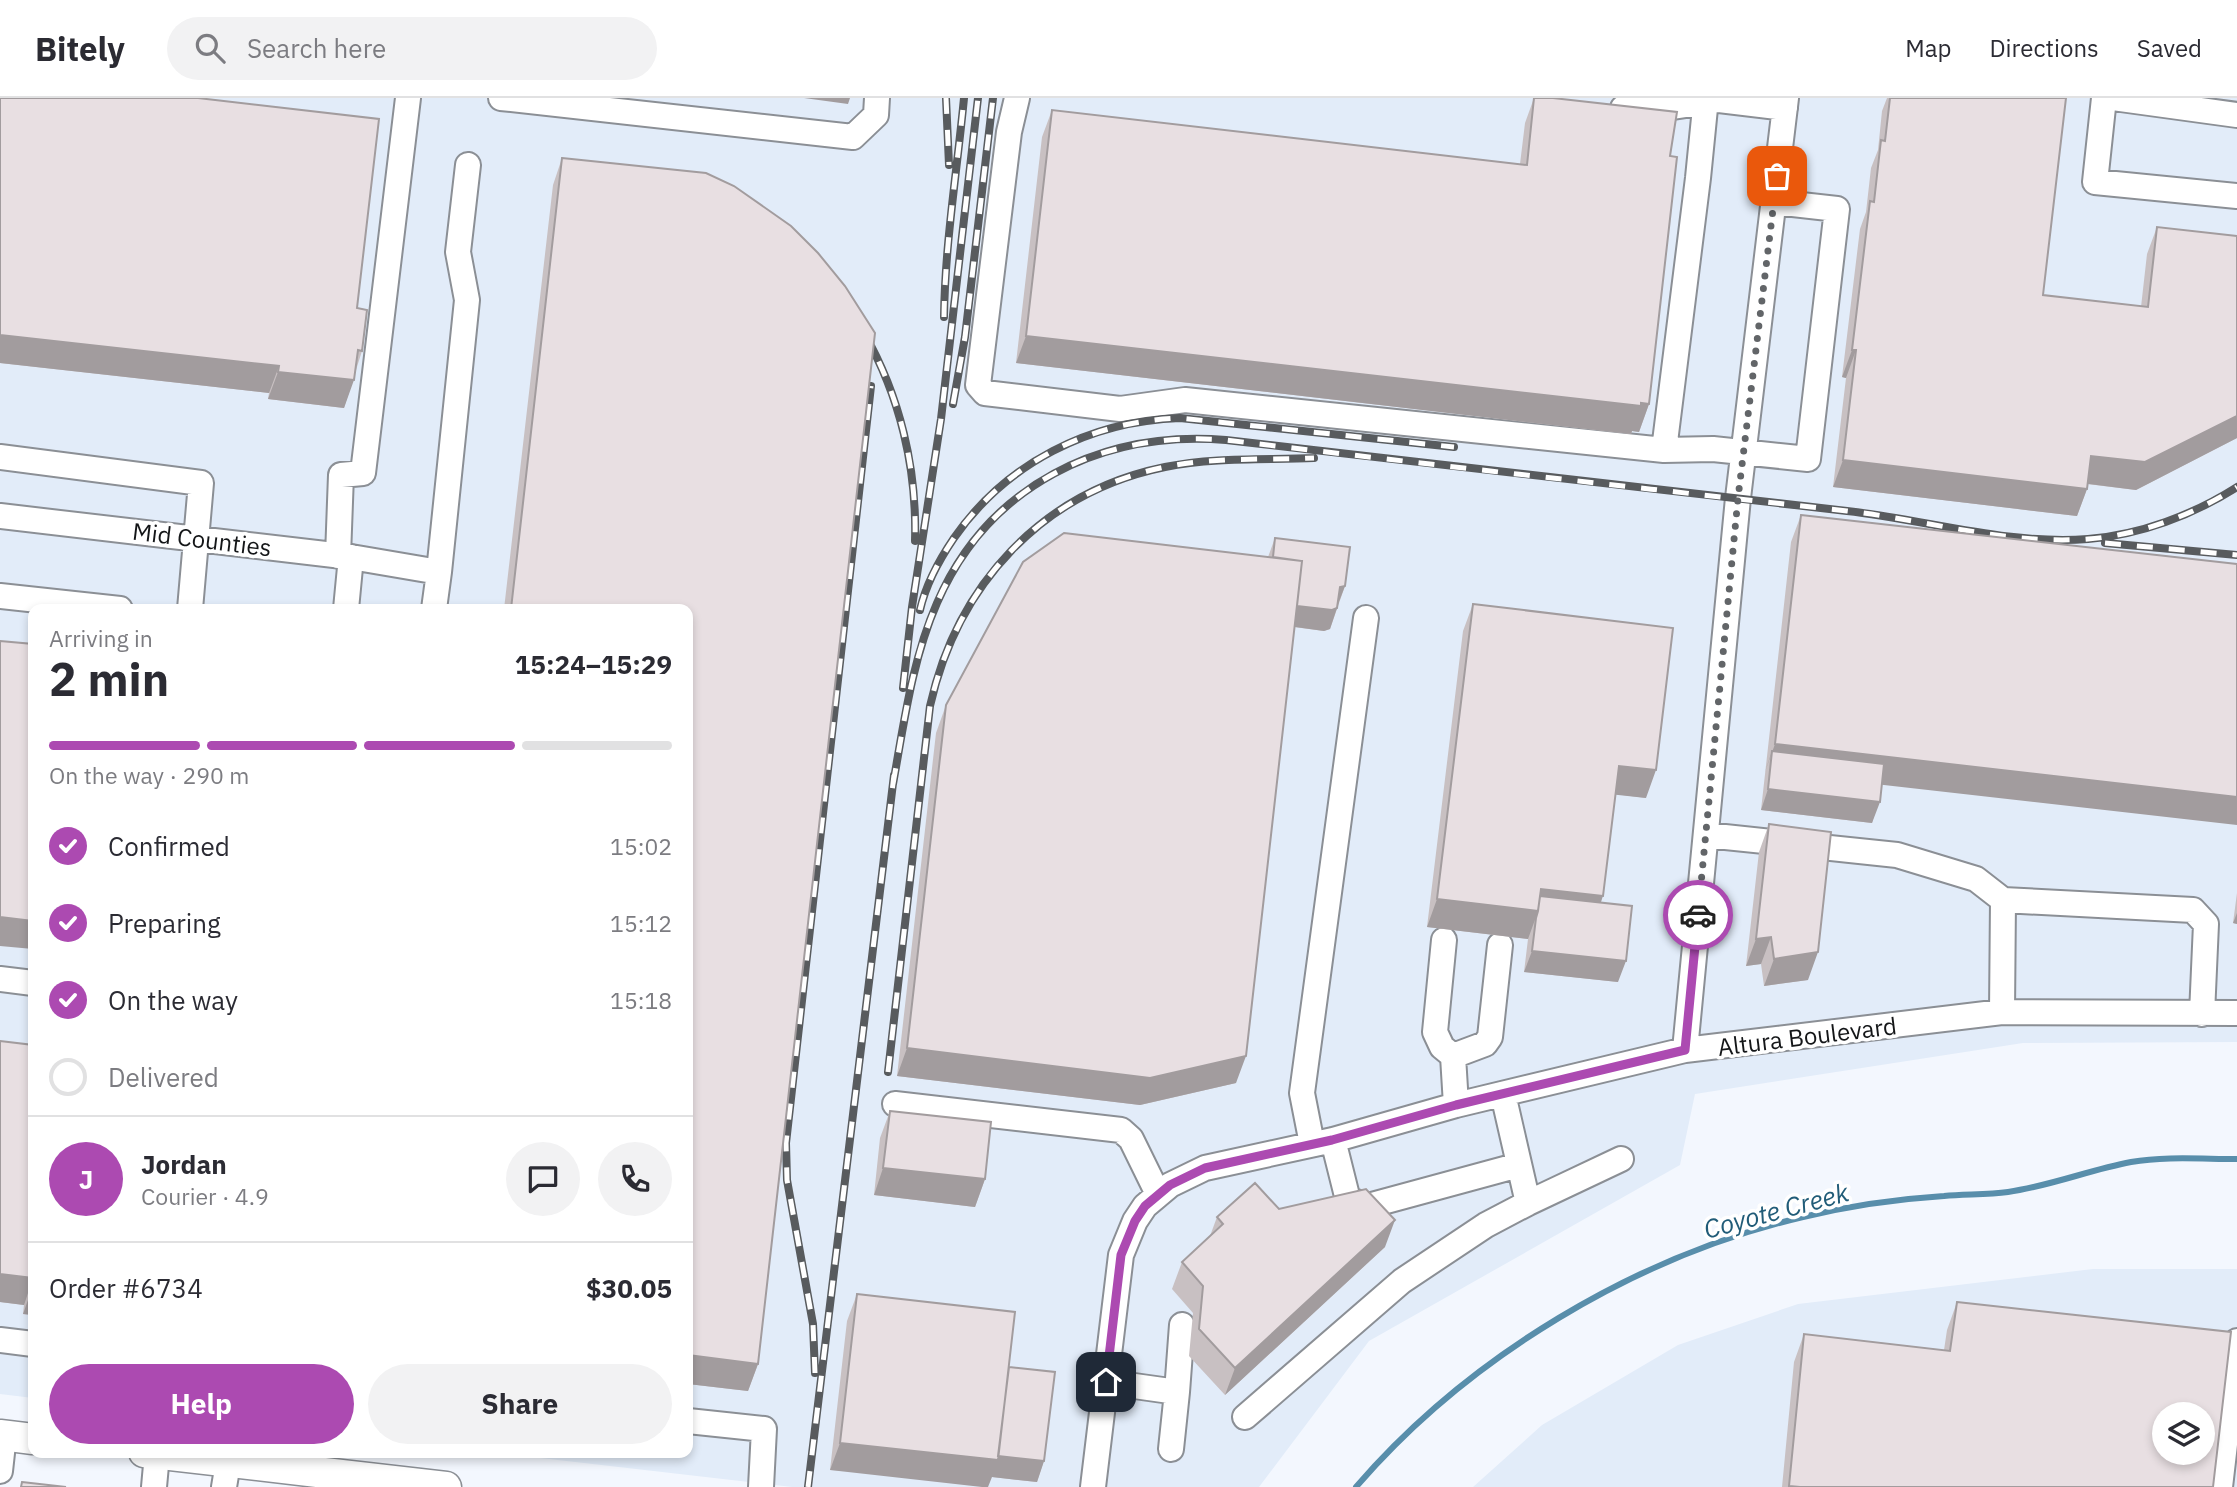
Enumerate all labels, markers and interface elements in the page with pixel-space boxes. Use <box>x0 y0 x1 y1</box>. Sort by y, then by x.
search box <box>167 17 657 80</box>
text: Bitely <box>35 27 125 70</box>
icon: search <box>191 29 229 67</box>
text: Search here <box>247 31 386 65</box>
text: Map <box>1905 32 1951 64</box>
text: Directions <box>1989 32 2099 64</box>
text: Saved <box>2137 32 2202 64</box>
pin <box>1747 146 1807 206</box>
icon: bag <box>1758 157 1796 195</box>
street label: Mid Counties <box>131 515 273 563</box>
text: Arriving in <box>49 623 153 653</box>
text: 15:24–15:29 <box>515 647 672 681</box>
text: 2 min <box>49 649 169 709</box>
text: On the way · 290 m <box>49 760 249 790</box>
icon: check <box>49 827 87 865</box>
text: Confirmed <box>108 829 230 863</box>
text: 15:02 <box>610 831 672 861</box>
courier <box>1663 880 1733 950</box>
icon: car <box>1679 896 1717 934</box>
icon: check <box>49 904 87 942</box>
text: Preparing <box>108 906 221 940</box>
text: 15:12 <box>610 908 672 938</box>
icon: check <box>49 981 87 1019</box>
text: On the way <box>108 983 238 1017</box>
text: 15:18 <box>610 985 672 1015</box>
street label: Altura Boulevard <box>1716 1009 1898 1063</box>
text: Delivered <box>108 1060 219 1094</box>
button: chat <box>506 1142 580 1216</box>
button: phone <box>598 1142 672 1216</box>
text: Jordan <box>141 1147 227 1181</box>
text: J <box>79 1162 93 1196</box>
water label: Coyote Creek <box>1700 1174 1853 1246</box>
text: Courier · 4.9 <box>141 1181 269 1211</box>
text: Order #6734 <box>49 1271 203 1305</box>
text: $30.05 <box>586 1271 672 1305</box>
pin <box>1076 1352 1136 1412</box>
icon: home <box>1087 1363 1125 1401</box>
button: Help <box>49 1364 354 1444</box>
button: Share <box>368 1364 672 1444</box>
map controls <box>2152 1402 2215 1465</box>
button: layers <box>2152 1402 2215 1465</box>

